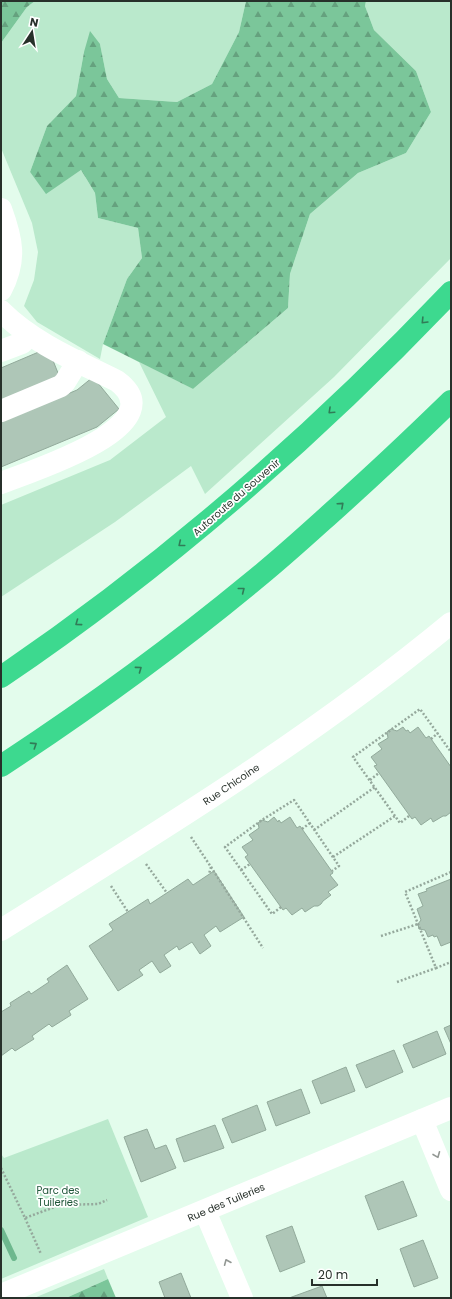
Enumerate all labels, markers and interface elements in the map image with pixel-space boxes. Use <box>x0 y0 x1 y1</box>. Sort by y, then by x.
north arrow <box>12 12 52 52</box>
text: N <box>28 14 40 31</box>
one-way arrow <box>421 316 429 324</box>
one-way arrow <box>328 407 336 414</box>
street label: Autoroute du Souvenir <box>189 455 283 539</box>
one-way arrow <box>336 503 343 510</box>
one-way arrow <box>179 539 186 546</box>
one-way arrow <box>238 588 245 595</box>
one-way arrow <box>75 618 82 626</box>
one-way arrow <box>135 667 142 674</box>
one-way arrow <box>29 743 36 750</box>
street label: Rue Chicoine <box>200 760 263 809</box>
one-way arrow <box>432 1151 440 1158</box>
street label: Rue des Tuileries <box>185 1179 267 1226</box>
park label: Parc des Tuileries <box>36 1183 80 1210</box>
one-way arrow <box>224 1259 232 1266</box>
scale bar <box>312 1261 377 1287</box>
text: 20 m <box>318 1266 348 1283</box>

